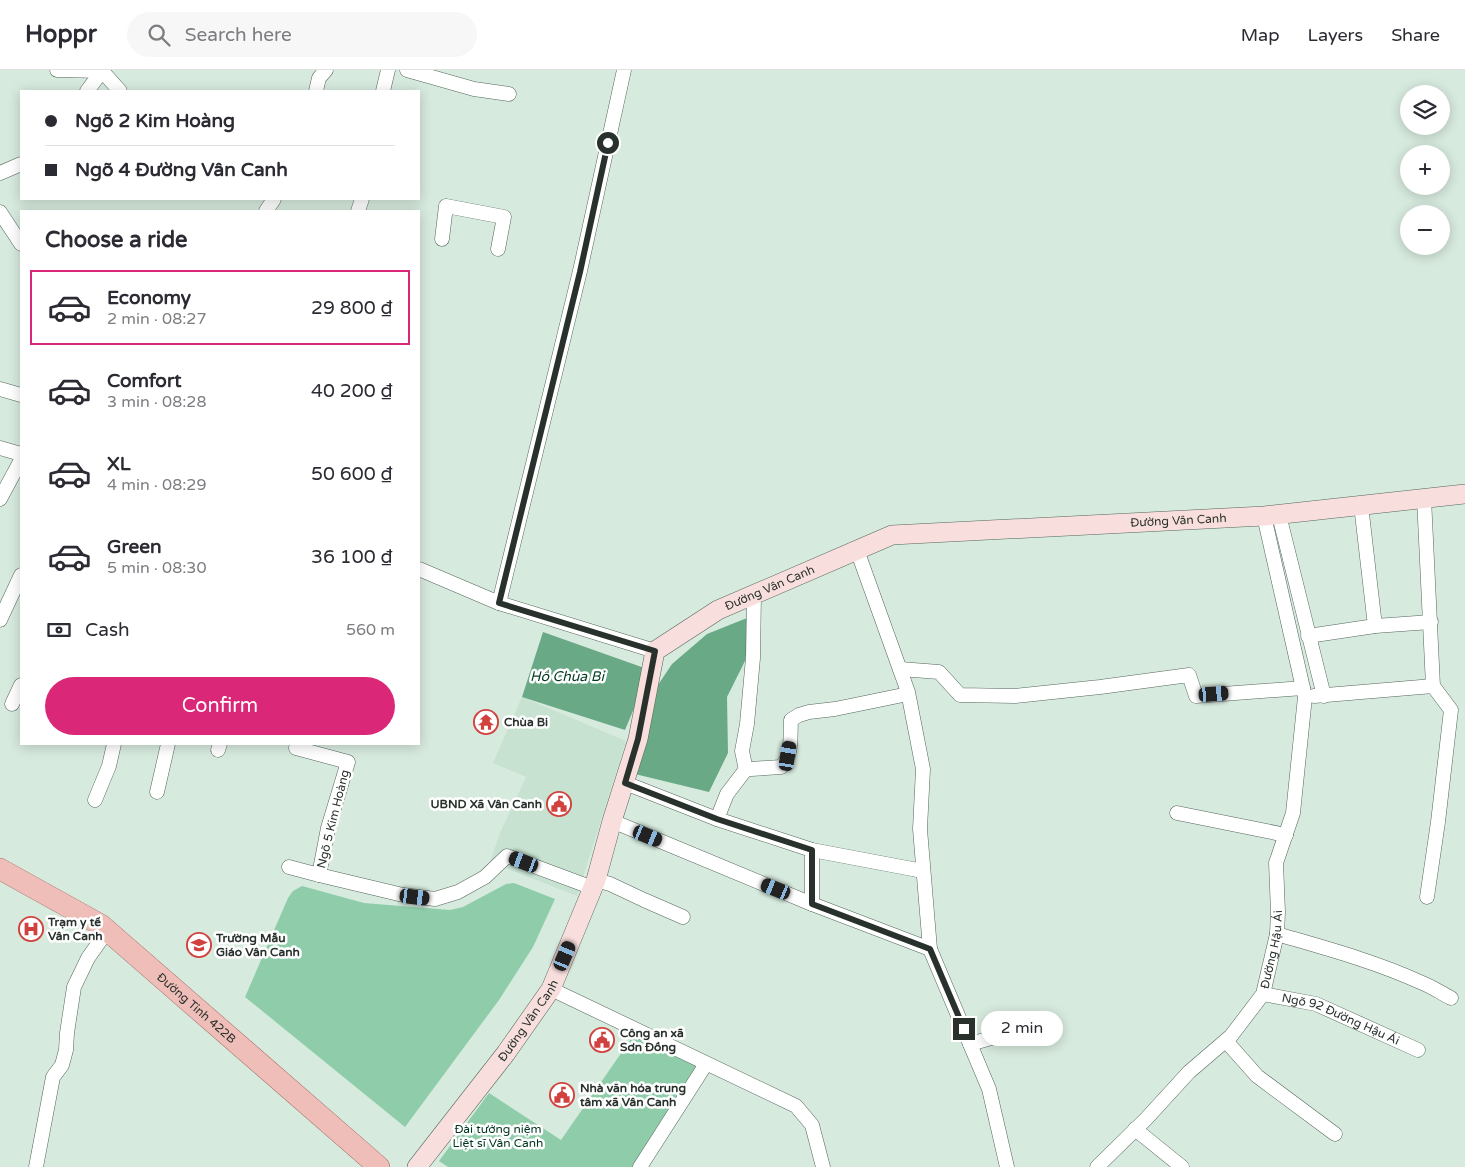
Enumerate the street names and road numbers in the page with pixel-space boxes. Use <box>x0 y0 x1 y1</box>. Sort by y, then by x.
street label: Đường Vân Canh <box>1130 511 1227 530</box>
street label: Đường Vân Canh <box>723 562 817 613</box>
street label: Ngõ 5 Kim Hoàng <box>314 768 352 870</box>
street label: Đường Hậu Ái <box>1257 910 1285 990</box>
street label: Đường Tỉnh 422B <box>154 970 239 1046</box>
street label: Đường Vân Canh <box>495 978 561 1064</box>
street label: Ngõ 92 Đường Hậu Ái <box>1281 991 1402 1048</box>

